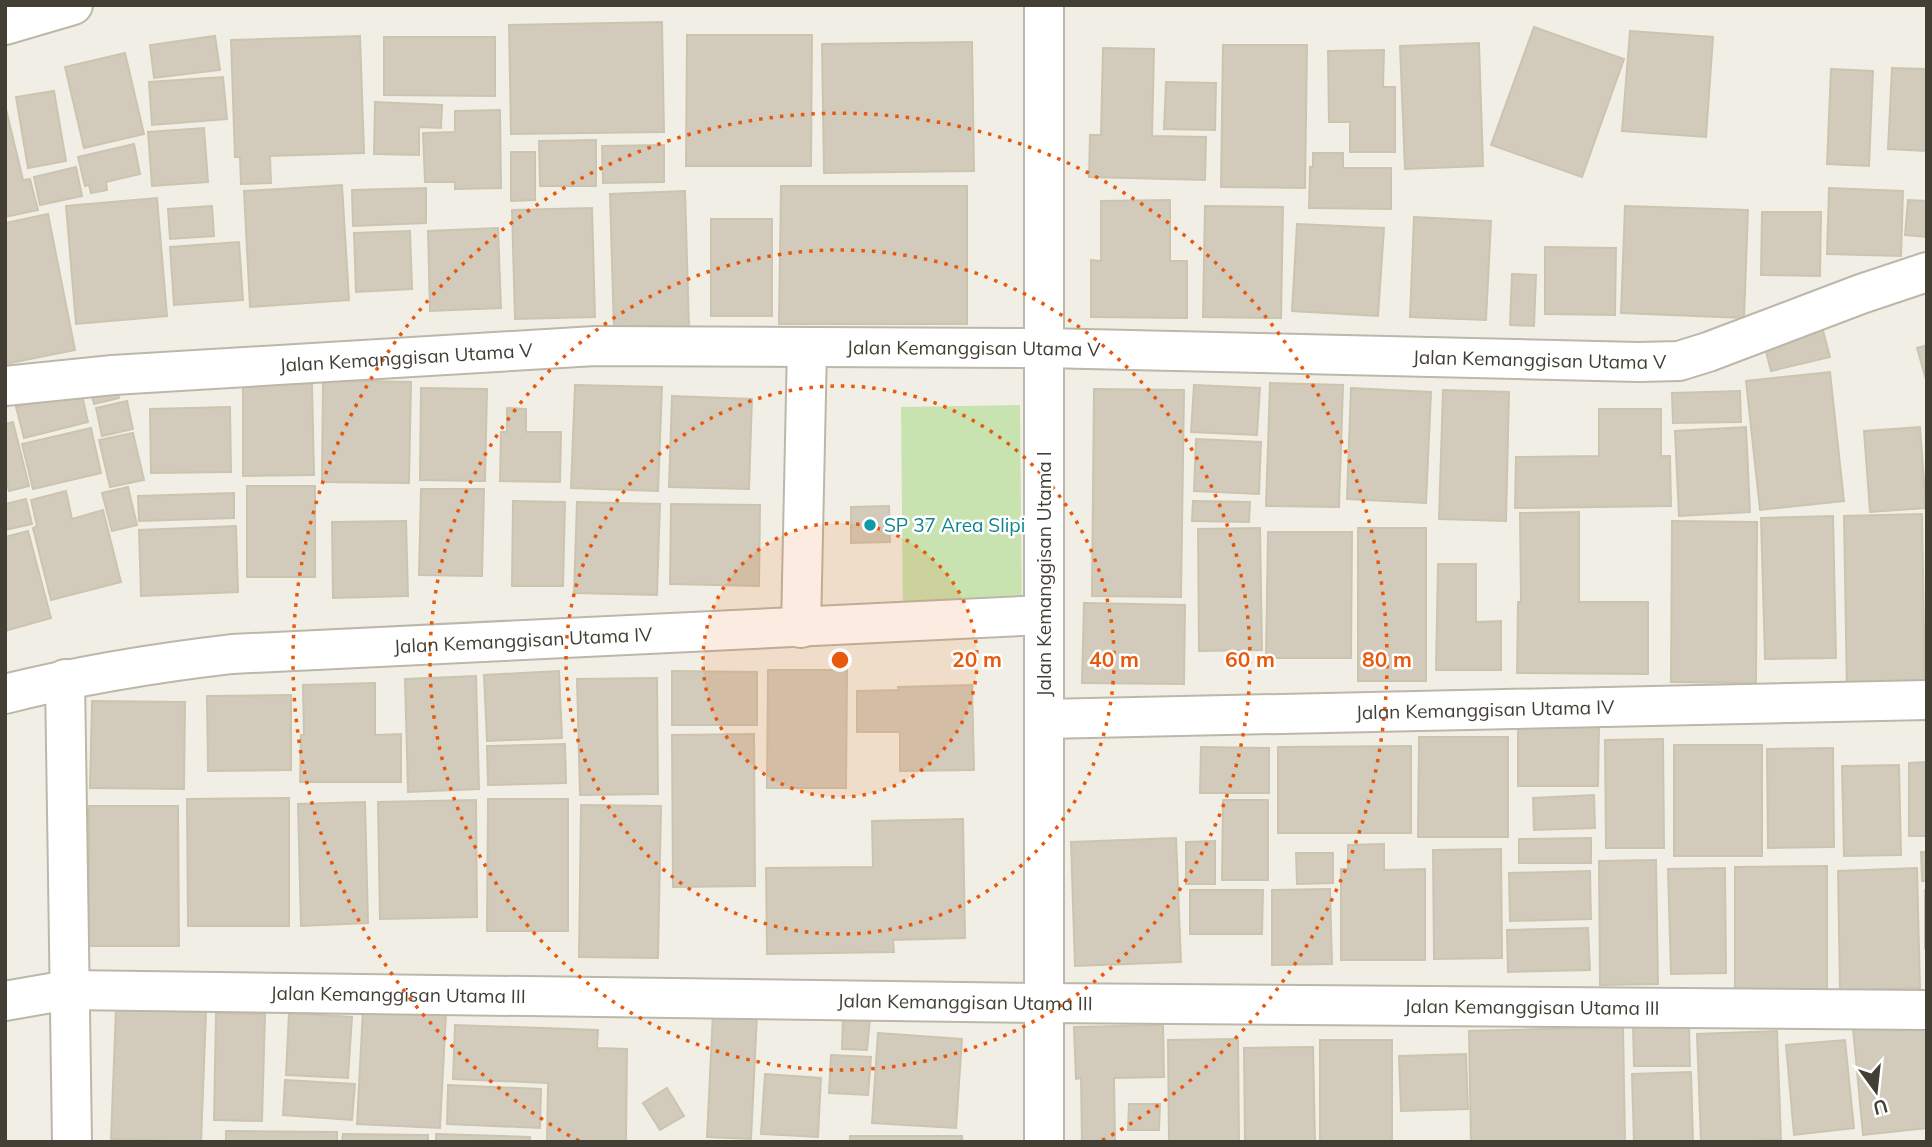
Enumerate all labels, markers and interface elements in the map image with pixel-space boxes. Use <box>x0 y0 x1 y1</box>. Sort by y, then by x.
street label: Jalan Kemanggisan Utama V <box>847 335 1101 361</box>
street label: Jalan Kemanggisan Utama V <box>279 338 534 377</box>
street label: Jalan Kemanggisan Utama V <box>1412 345 1667 374</box>
street label: Jalan Kemanggisan Utama I <box>1032 451 1056 697</box>
place label: SP 37 Area Slipi <box>884 513 1025 537</box>
marker: SP 37 Area Slipi <box>862 517 878 533</box>
street label: Jalan Kemanggisan Utama IV <box>393 622 654 658</box>
text: 20 m <box>952 646 1002 672</box>
text: 40 m <box>1089 646 1139 672</box>
text: 60 m <box>1225 646 1275 672</box>
text: 80 m <box>1362 646 1412 672</box>
centre of rings <box>828 648 852 672</box>
street label: Jalan Kemanggisan Utama IV <box>1355 695 1615 724</box>
street label: Jalan Kemanggisan Utama III <box>270 981 526 1008</box>
street label: Jalan Kemanggisan Utama III <box>837 988 1093 1015</box>
street label: Jalan Kemanggisan Utama III <box>1404 994 1660 1020</box>
north arrow <box>1841 1056 1911 1126</box>
text: U <box>1871 1094 1890 1121</box>

